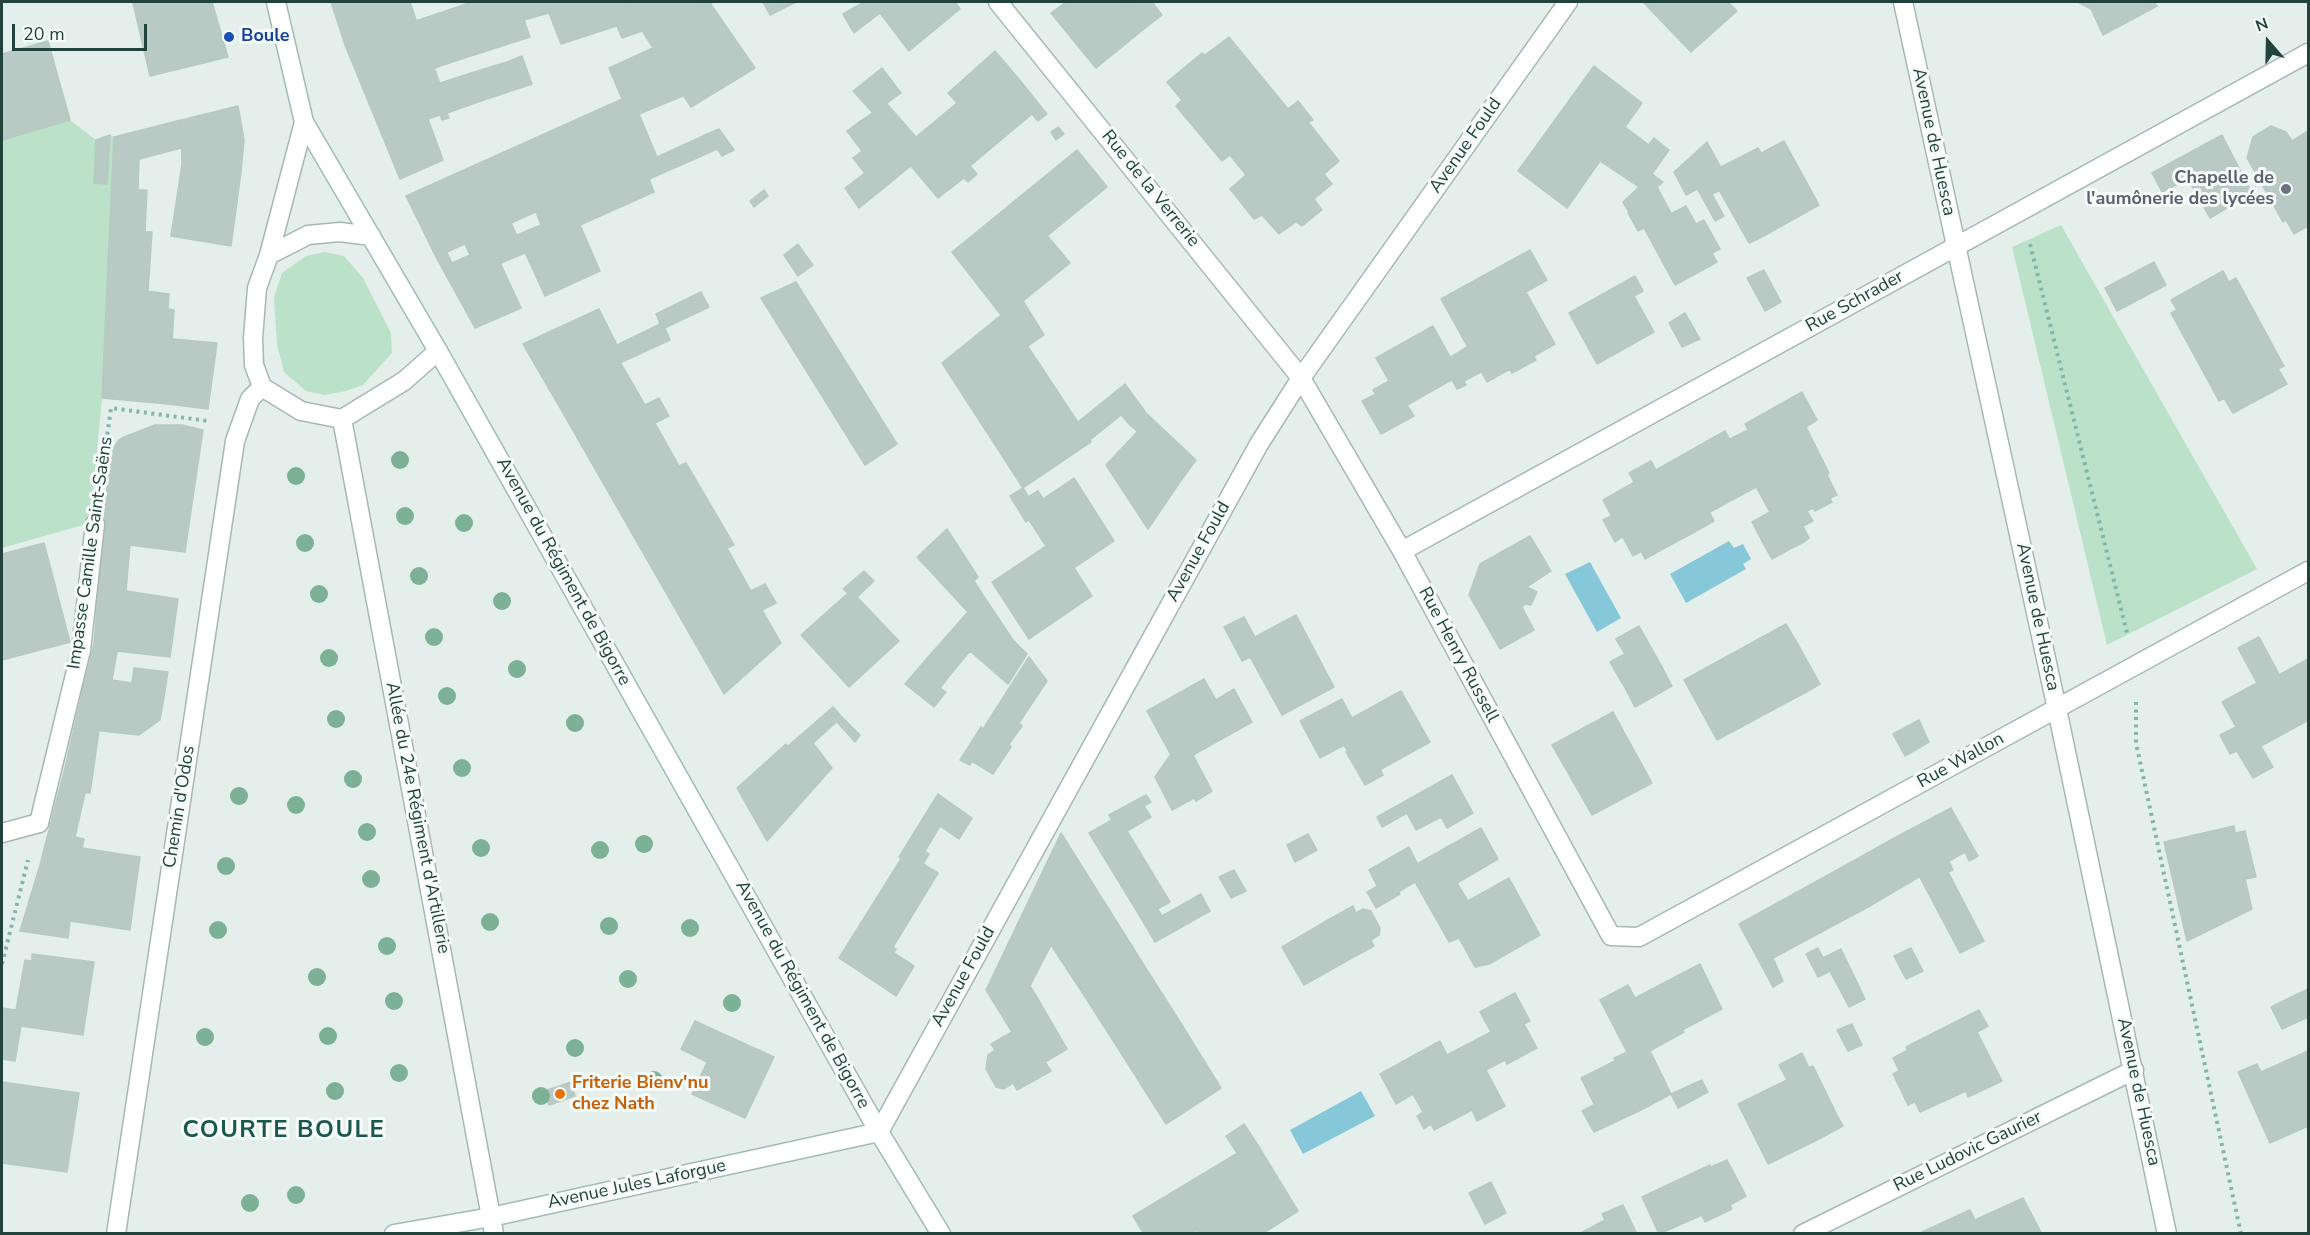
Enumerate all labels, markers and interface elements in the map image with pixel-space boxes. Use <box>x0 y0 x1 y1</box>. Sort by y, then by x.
scale bar <box>15 12 150 50</box>
north arrow <box>2238 12 2298 72</box>
text: N <box>2252 13 2271 37</box>
text: 20 m <box>23 22 65 46</box>
place label: Boule <box>241 26 290 48</box>
marker: Boule <box>222 30 236 44</box>
street label: Avenue de Huesca <box>1907 66 1959 218</box>
street label: Avenue Fould <box>1425 94 1507 198</box>
street label: Rue de la Verrerie <box>1096 126 1204 252</box>
place label: Chapelle de l'aumônerie des lycées <box>2086 168 2274 210</box>
marker: Chapelle de l'aumônerie des lycées <box>2279 182 2293 196</box>
street label: Rue Schrader <box>1802 266 1908 338</box>
street label: Impasse Camille Saint-Saëns <box>64 435 118 671</box>
street label: Avenue du Régiment de Bigorre <box>491 454 635 690</box>
street label: Avenue Fould <box>1163 498 1235 606</box>
street label: Avenue de Huesca <box>2011 541 2063 693</box>
street label: Rue Henry Russell <box>1413 584 1503 726</box>
street label: Allée du 24e Régiment d'Artillerie <box>380 680 454 956</box>
street label: Rue Wallon <box>1914 728 2008 794</box>
street label: Chemin d'Odos <box>160 744 200 870</box>
street label: Avenue du Régiment de Bigorre <box>730 877 874 1113</box>
street label: Avenue Fould <box>928 923 1000 1031</box>
street label: Avenue de Huesca <box>2112 1016 2164 1168</box>
place label: Friterie Bienv'nu chez Nath <box>572 1073 708 1116</box>
marker: Friterie Bienv'nu chez Nath <box>553 1087 567 1101</box>
street label: Rue Ludovic Gaurier <box>1890 1107 2046 1197</box>
district label: COURTE BOULE <box>183 1117 385 1145</box>
street label: Avenue Jules Laforgue <box>546 1156 728 1214</box>

